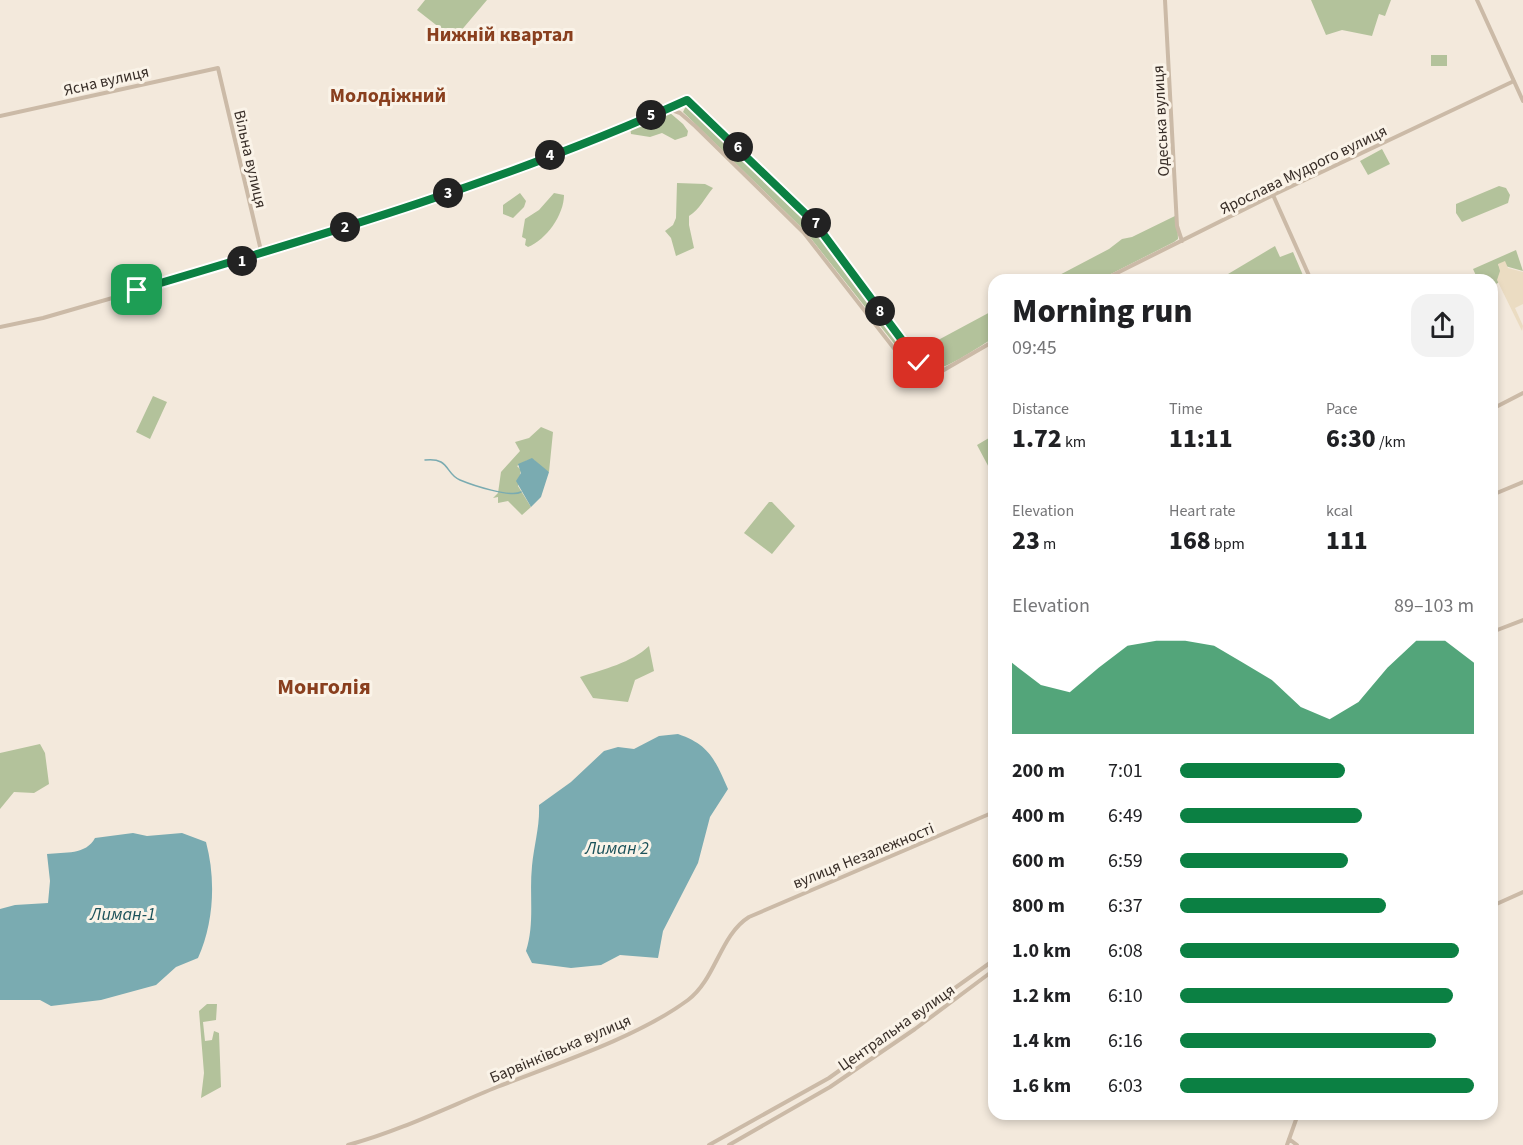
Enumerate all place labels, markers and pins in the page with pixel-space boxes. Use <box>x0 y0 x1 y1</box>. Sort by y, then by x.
pin: 5 <box>636 100 666 130</box>
pin: 6 <box>723 132 753 162</box>
pin: 4 <box>535 140 565 170</box>
pin: 3 <box>433 178 463 208</box>
pin: 7 <box>801 208 831 238</box>
pin: 2 <box>330 212 360 242</box>
pin: 1 <box>227 246 257 276</box>
pin <box>111 264 162 315</box>
pin: 8 <box>865 296 895 326</box>
pin <box>893 337 944 388</box>

